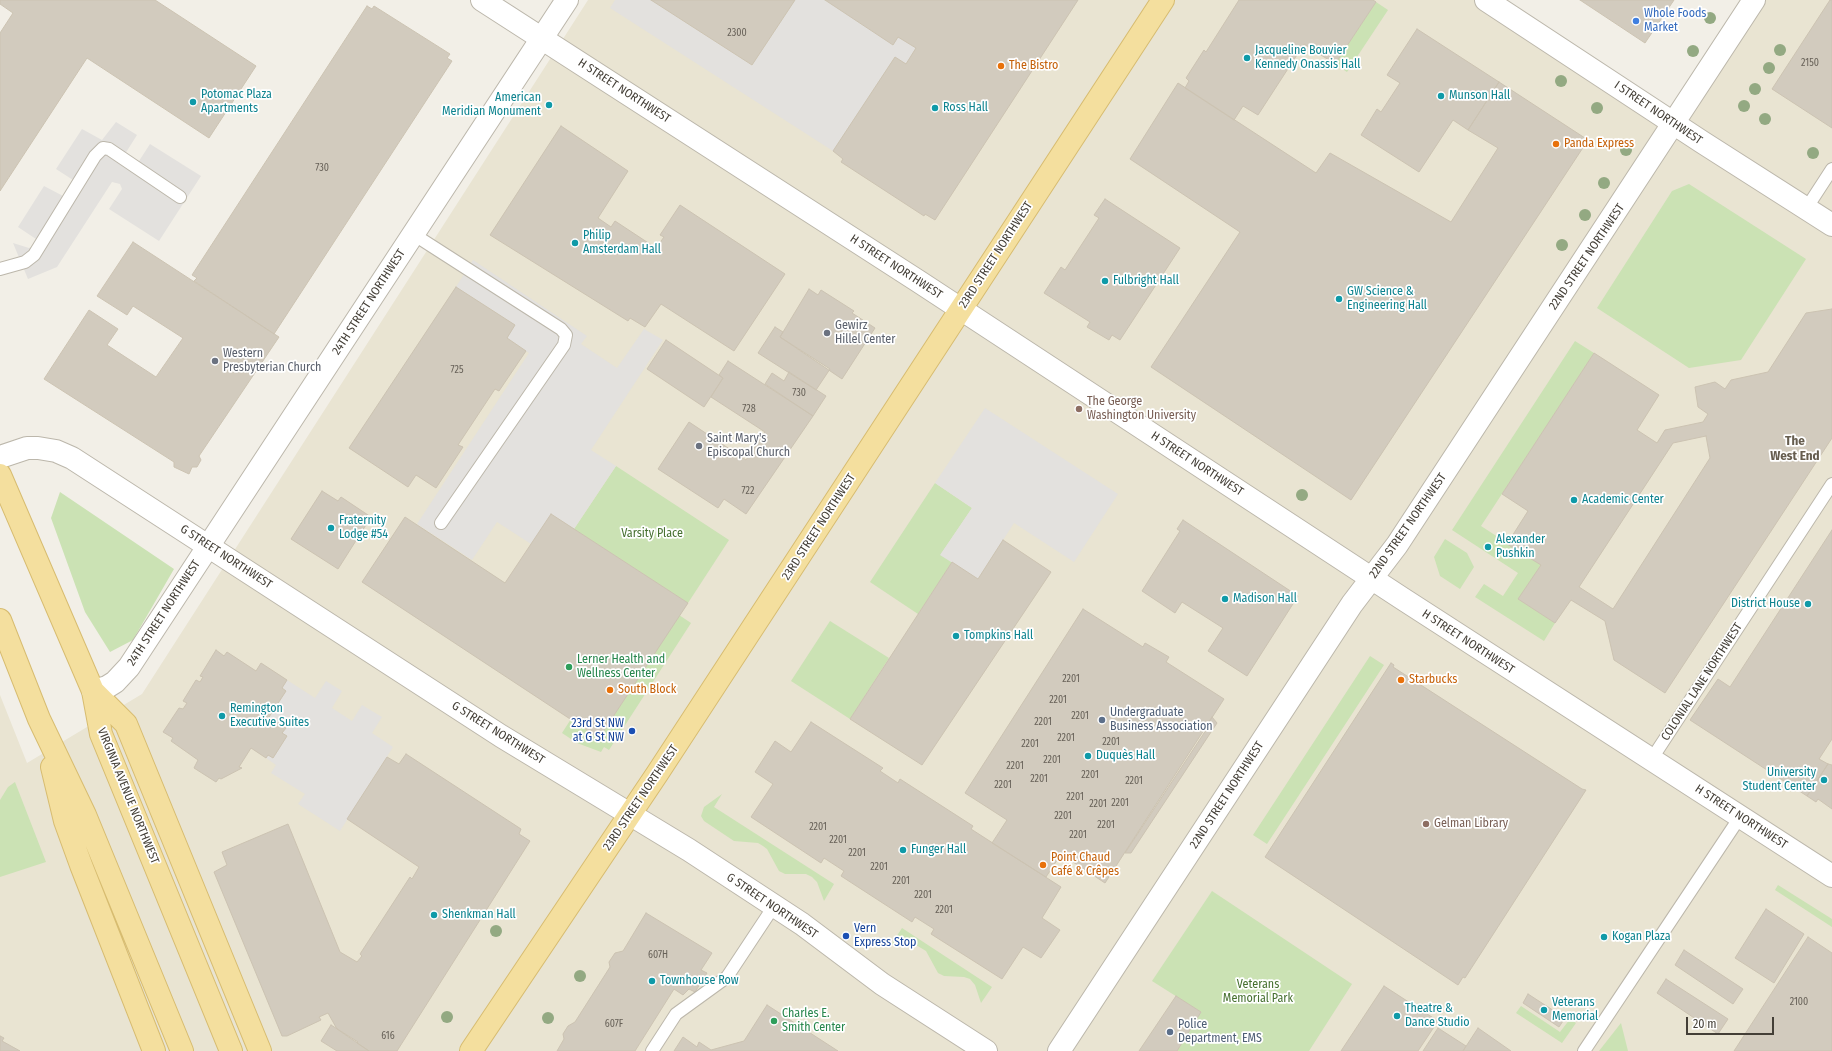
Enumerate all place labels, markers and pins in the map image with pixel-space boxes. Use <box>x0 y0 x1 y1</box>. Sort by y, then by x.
place label: Whole Foods Market <box>1644 7 1706 35</box>
marker: Whole Foods Market <box>1631 16 1641 26</box>
place label: Jacqueline Bouvier Kennedy Onassis Hall <box>1255 44 1360 72</box>
marker: Jacqueline Bouvier Kennedy Onassis Hall <box>1242 53 1252 63</box>
place label: The Bistro <box>1009 59 1058 73</box>
marker: The Bistro <box>996 61 1006 71</box>
place label: Potomac Plaza Apartments <box>201 88 272 116</box>
place label: Munson Hall <box>1449 89 1510 103</box>
place label: American Meridian Monument <box>442 91 541 119</box>
marker: Munson Hall <box>1436 91 1446 101</box>
marker: Potomac Plaza Apartments <box>188 97 198 107</box>
marker: American Meridian Monument <box>544 100 554 110</box>
place label: Ross Hall <box>943 101 988 115</box>
marker: Ross Hall <box>930 103 940 113</box>
place label: Panda Express <box>1564 137 1634 151</box>
marker: Panda Express <box>1551 139 1561 149</box>
place label: Philip Amsterdam Hall <box>583 229 661 257</box>
marker: Philip Amsterdam Hall <box>570 238 580 248</box>
place label: Fulbright Hall <box>1113 274 1179 288</box>
marker: Fulbright Hall <box>1100 276 1110 286</box>
place label: GW Science & Engineering Hall <box>1347 285 1427 313</box>
marker: GW Science & Engineering Hall <box>1334 294 1344 304</box>
place label: Gewirz Hillel Center <box>835 319 895 347</box>
marker: Gewirz Hillel Center <box>822 328 832 338</box>
place label: Western Presbyterian Church <box>223 347 321 375</box>
marker: Western Presbyterian Church <box>210 356 220 366</box>
place label: The George Washington University <box>1087 395 1196 423</box>
marker: The George Washington University <box>1074 404 1084 414</box>
place label: Saint Mary's Episcopal Church <box>707 432 790 460</box>
marker: Saint Mary's Episcopal Church <box>694 441 704 451</box>
place label: Academic Center <box>1582 493 1664 507</box>
marker: Academic Center <box>1569 495 1579 505</box>
place label: Fraternity Lodge #54 <box>339 514 388 542</box>
marker: Fraternity Lodge #54 <box>326 523 336 533</box>
place label: Alexander Pushkin <box>1496 533 1545 561</box>
marker: Alexander Pushkin <box>1483 542 1493 552</box>
place label: Madison Hall <box>1233 592 1297 606</box>
marker: Madison Hall <box>1220 594 1230 604</box>
place label: District House <box>1731 597 1800 611</box>
marker: District House <box>1803 599 1813 609</box>
place label: Tompkins Hall <box>964 629 1033 643</box>
marker: Tompkins Hall <box>951 631 961 641</box>
place label: Lerner Health and Wellness Center <box>577 653 665 681</box>
marker: Lerner Health and Wellness Center <box>564 662 574 672</box>
place label: Starbucks <box>1409 673 1457 687</box>
marker: Starbucks <box>1396 675 1406 685</box>
place label: South Block <box>618 683 676 697</box>
marker: South Block <box>605 685 615 695</box>
place label: Remington Executive Suites <box>230 702 309 730</box>
place label: Undergraduate Business Association <box>1110 706 1213 734</box>
marker: Remington Executive Suites <box>217 711 227 721</box>
marker: Undergraduate Business Association <box>1097 715 1107 725</box>
place label: 23rd St NW at G St NW <box>571 717 624 745</box>
marker: 23rd St NW at G St NW <box>627 726 637 736</box>
place label: Duquès Hall <box>1096 749 1155 763</box>
marker: Duquès Hall <box>1083 751 1093 761</box>
place label: University Student Center <box>1742 766 1816 794</box>
marker: University Student Center <box>1819 775 1829 785</box>
place label: Gelman Library <box>1434 817 1508 831</box>
marker: Gelman Library <box>1421 819 1431 829</box>
place label: Funger Hall <box>911 843 966 857</box>
marker: Funger Hall <box>898 845 908 855</box>
place label: Point Chaud Café & Crêpes <box>1051 851 1119 879</box>
marker: Point Chaud Café & Crêpes <box>1038 860 1048 870</box>
place label: Shenkman Hall <box>442 908 516 922</box>
marker: Shenkman Hall <box>429 910 439 920</box>
place label: Vern Express Stop <box>854 922 916 950</box>
place label: Kogan Plaza <box>1612 930 1671 944</box>
marker: Vern Express Stop <box>841 931 851 941</box>
marker: Kogan Plaza <box>1599 932 1609 942</box>
place label: Townhouse Row <box>660 974 739 988</box>
marker: Townhouse Row <box>647 976 657 986</box>
place label: Veterans Memorial <box>1552 996 1598 1024</box>
place label: Theatre & Dance Studio <box>1405 1002 1470 1030</box>
marker: Veterans Memorial <box>1539 1005 1549 1015</box>
place label: Charles E. Smith Center <box>782 1007 845 1035</box>
marker: Theatre & Dance Studio <box>1392 1011 1402 1021</box>
marker: Charles E. Smith Center <box>769 1016 779 1026</box>
place label: Police Department, EMS <box>1178 1018 1262 1046</box>
marker: Police Department, EMS <box>1165 1027 1175 1037</box>

